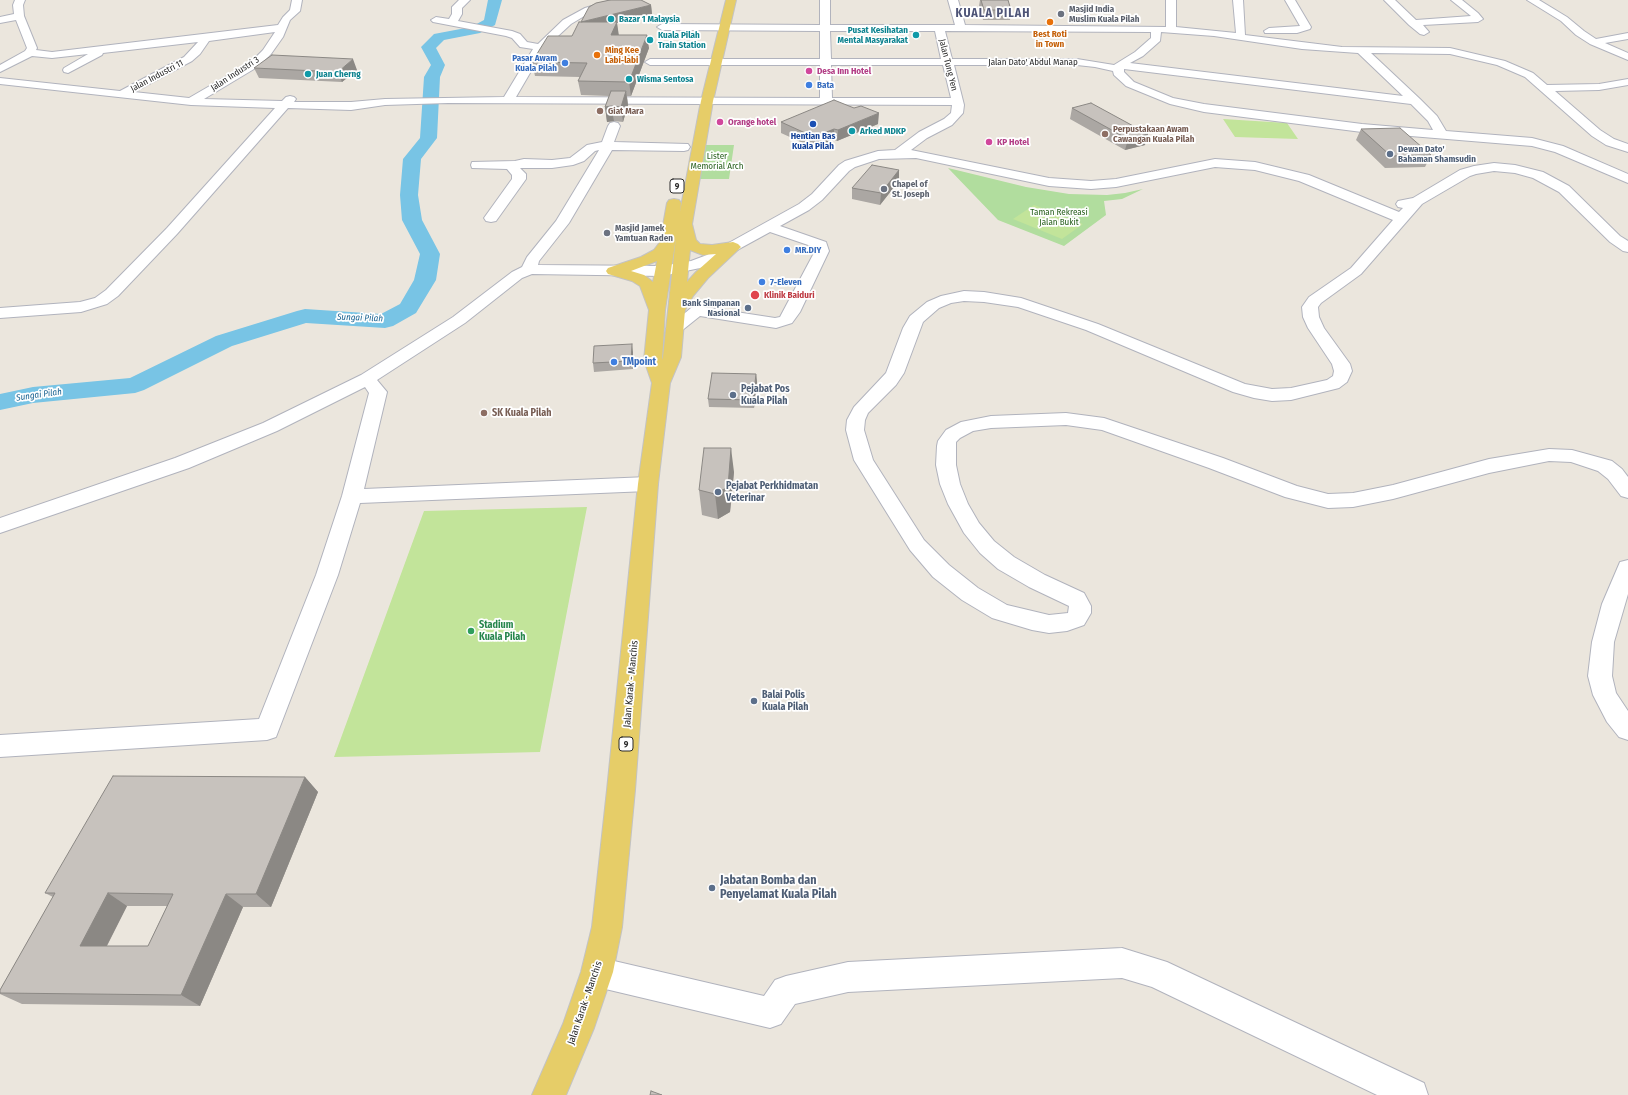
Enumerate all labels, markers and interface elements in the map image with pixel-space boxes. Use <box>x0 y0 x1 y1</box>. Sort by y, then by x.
place label: Masjid India Muslim Kuala Pilah <box>1069 4 1139 25</box>
district label: KUALA PILAH <box>956 7 1030 21</box>
marker: Masjid India Muslim Kuala Pilah <box>1056 9 1066 19</box>
marker: Bazar 1 Malaysia <box>606 14 616 24</box>
place label: Bazar 1 Malaysia <box>619 14 680 24</box>
marker: Best Roti in Town <box>1045 17 1055 27</box>
place label: Pusat Kesihatan Mental Masyarakat <box>838 25 908 46</box>
place label: Best Roti in Town <box>1033 29 1067 50</box>
place label: Kuala Pilah Train Station <box>658 30 706 51</box>
marker: Pusat Kesihatan Mental Masyarakat <box>911 30 921 40</box>
marker: Kuala Pilah Train Station <box>645 35 655 45</box>
street label: Jalan Tung Yen <box>936 38 960 92</box>
place label: Ming Kee Labi-labi <box>605 45 639 66</box>
marker: Ming Kee Labi-labi <box>592 50 602 60</box>
place label: Pasar Awam Kuala Pilah <box>512 53 557 74</box>
street label: Jalan Industri 3 <box>209 54 261 94</box>
street label: Jalan Dato' Abdul Manap <box>988 57 1078 67</box>
street label: Jalan Industri 11 <box>129 58 185 94</box>
marker: Pasar Awam Kuala Pilah <box>560 58 570 68</box>
marker: Desa Inn Hotel <box>804 66 814 76</box>
place label: Desa Inn Hotel <box>817 66 871 76</box>
marker: Juan Cherng <box>303 69 313 79</box>
place label: Juan Cherng <box>316 69 361 79</box>
marker: Wisma Sentosa <box>624 74 634 84</box>
place label: Wisma Sentosa <box>637 74 694 84</box>
marker: Bata <box>804 80 814 90</box>
place label: Bata <box>817 80 834 90</box>
marker: Giat Mara <box>595 106 605 116</box>
place label: Giat Mara <box>608 106 644 116</box>
marker: Orange hotel <box>715 117 725 127</box>
place label: Orange hotel <box>728 117 776 127</box>
marker: Hentian Bas Kuala Pilah <box>808 119 818 129</box>
place label: Perpustakaan Awam Cawangan Kuala Pilah <box>1113 124 1194 145</box>
marker: Arked MDKP <box>847 126 857 136</box>
place label: Arked MDKP <box>860 126 906 136</box>
marker: Perpustakaan Awam Cawangan Kuala Pilah <box>1100 129 1110 139</box>
place label: Hentian Bas Kuala Pilah <box>791 131 835 152</box>
marker: KP Hotel <box>984 137 994 147</box>
place label: KP Hotel <box>997 137 1029 147</box>
place label: Dewan Dato' Bahaman Shamsudin <box>1398 144 1476 165</box>
marker: Dewan Dato' Bahaman Shamsudin <box>1385 149 1395 159</box>
park label: Lister Memorial Arch <box>691 151 743 172</box>
road number: 9 <box>670 179 684 193</box>
place label: Chapel of St. Joseph <box>892 179 929 200</box>
marker: Chapel of St. Joseph <box>879 184 889 194</box>
park label: Taman Rekreasi Jalan Bukit <box>1030 207 1088 228</box>
place label: Masjid Jamek Yamtuan Raden <box>615 223 673 244</box>
marker: Masjid Jamek Yamtuan Raden <box>602 228 612 238</box>
marker: MR.DIY <box>782 245 792 255</box>
place label: MR.DIY <box>795 245 821 255</box>
marker: 7-Eleven <box>757 277 767 287</box>
place label: 7-Eleven <box>770 277 802 287</box>
marker: Klinik Baiduri <box>749 289 761 301</box>
place label: Klinik Baiduri <box>764 290 815 300</box>
place label: Bank Simpanan Nasional <box>682 298 740 319</box>
marker: Bank Simpanan Nasional <box>743 303 753 313</box>
water label: Sungai Pilah <box>337 312 383 324</box>
place label: TMpoint <box>622 356 656 368</box>
marker: TMpoint <box>609 357 619 367</box>
place label: Pejabat Pos Kuala Pilah <box>741 383 790 406</box>
water label: Sungai Pilah <box>15 386 63 404</box>
marker: Pejabat Pos Kuala Pilah <box>728 390 738 400</box>
place label: SK Kuala Pilah <box>492 407 551 419</box>
marker: SK Kuala Pilah <box>479 408 489 418</box>
place label: Pejabat Perkhidmatan Veterinar <box>726 480 818 504</box>
marker: Pejabat Perkhidmatan Veterinar <box>713 487 723 497</box>
place label: Stadium Kuala Pilah <box>479 619 525 642</box>
marker: Stadium Kuala Pilah <box>466 626 476 636</box>
street label: Jalan Karak - Manchis <box>621 640 641 728</box>
place label: Balai Polis Kuala Pilah <box>762 689 808 712</box>
marker: Balai Polis Kuala Pilah <box>749 696 759 706</box>
road number: 9 <box>619 737 633 751</box>
place label: Jabatan Bomba dan Penyelamat Kuala Pilah <box>720 874 837 902</box>
marker: Jabatan Bomba dan Penyelamat Kuala Pilah <box>707 883 717 893</box>
street label: Jalan Karak - Manchis <box>565 960 605 1046</box>

